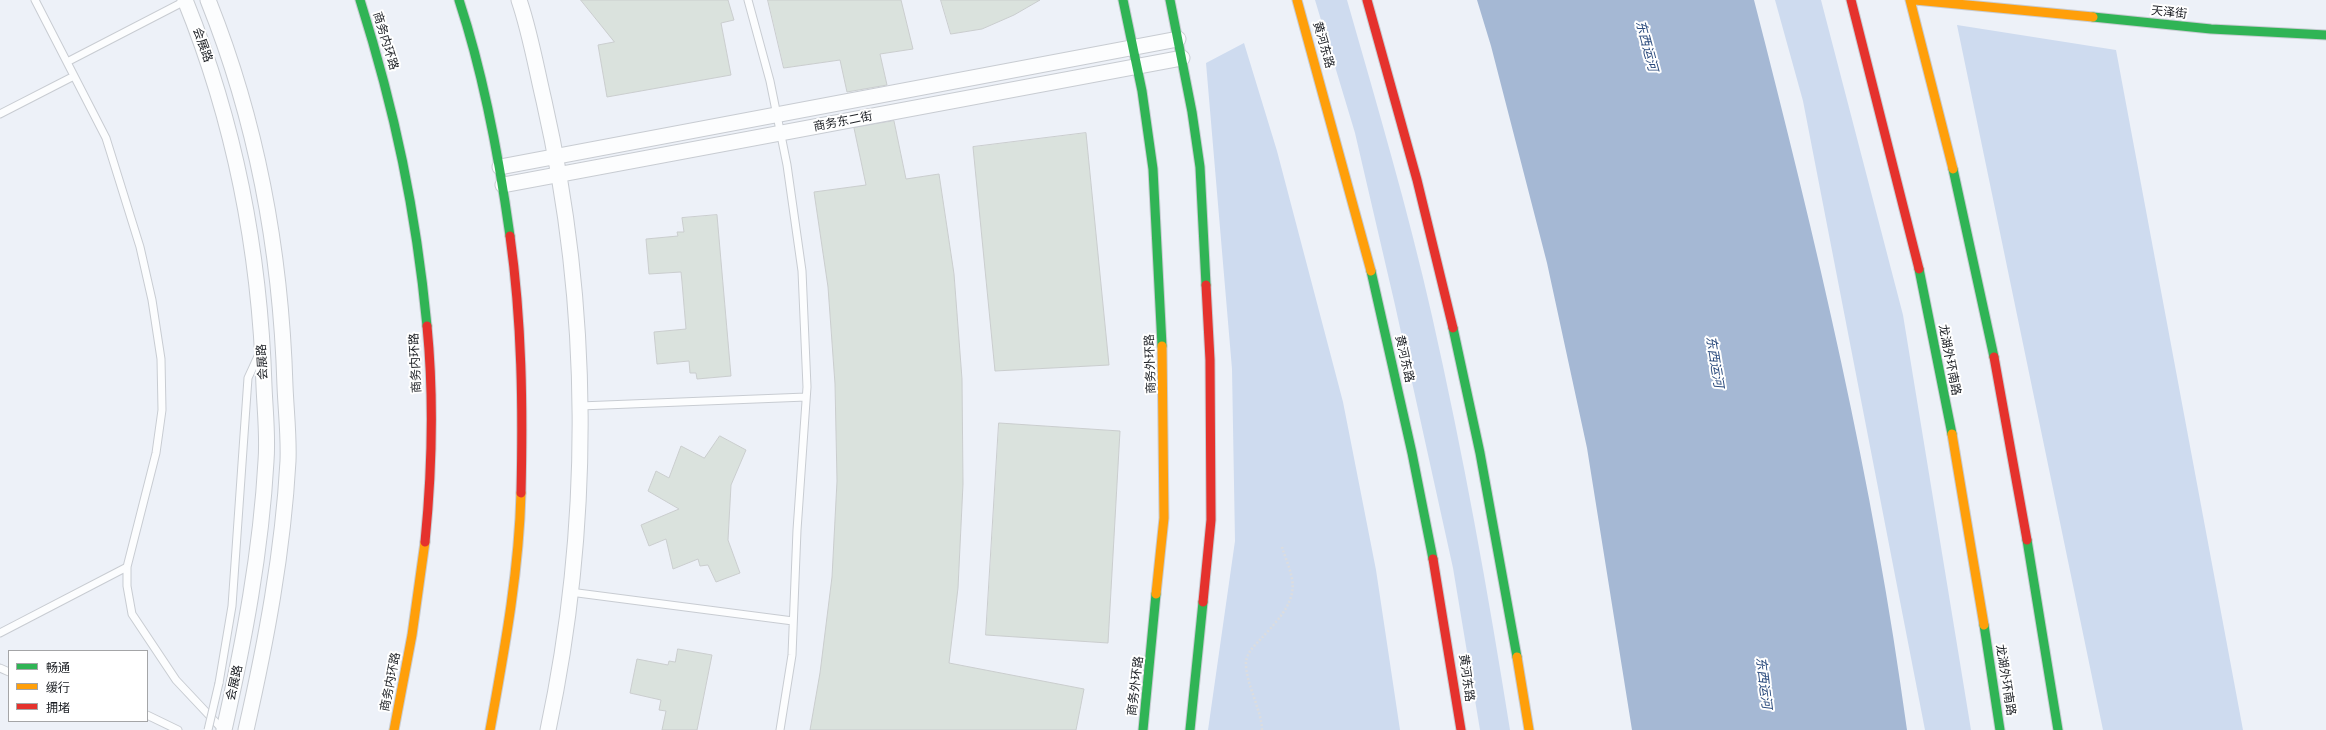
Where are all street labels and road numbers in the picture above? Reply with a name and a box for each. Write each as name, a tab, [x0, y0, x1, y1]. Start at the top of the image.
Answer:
street label: 天泽街	[2150, 4, 2188, 22]
street label: 商务内环路	[369, 10, 401, 72]
street label: 黄河东路	[1309, 20, 1337, 70]
street label: 会展路	[189, 26, 215, 64]
street label: 商务东二街	[812, 109, 874, 135]
street label: 龙湖外环南路	[1935, 323, 1963, 397]
street label: 商务内环路	[407, 333, 425, 393]
street label: 商务外环路	[1143, 334, 1159, 394]
street label: 黄河东路	[1392, 334, 1416, 384]
street label: 会展路	[255, 344, 271, 380]
street label: 龙湖外环南路	[1992, 643, 2018, 717]
street label: 商务内环路	[378, 651, 404, 713]
street label: 黄河东路	[1456, 653, 1476, 703]
street label: 商务外环路	[1125, 655, 1147, 717]
street label: 会展路	[224, 664, 246, 702]

